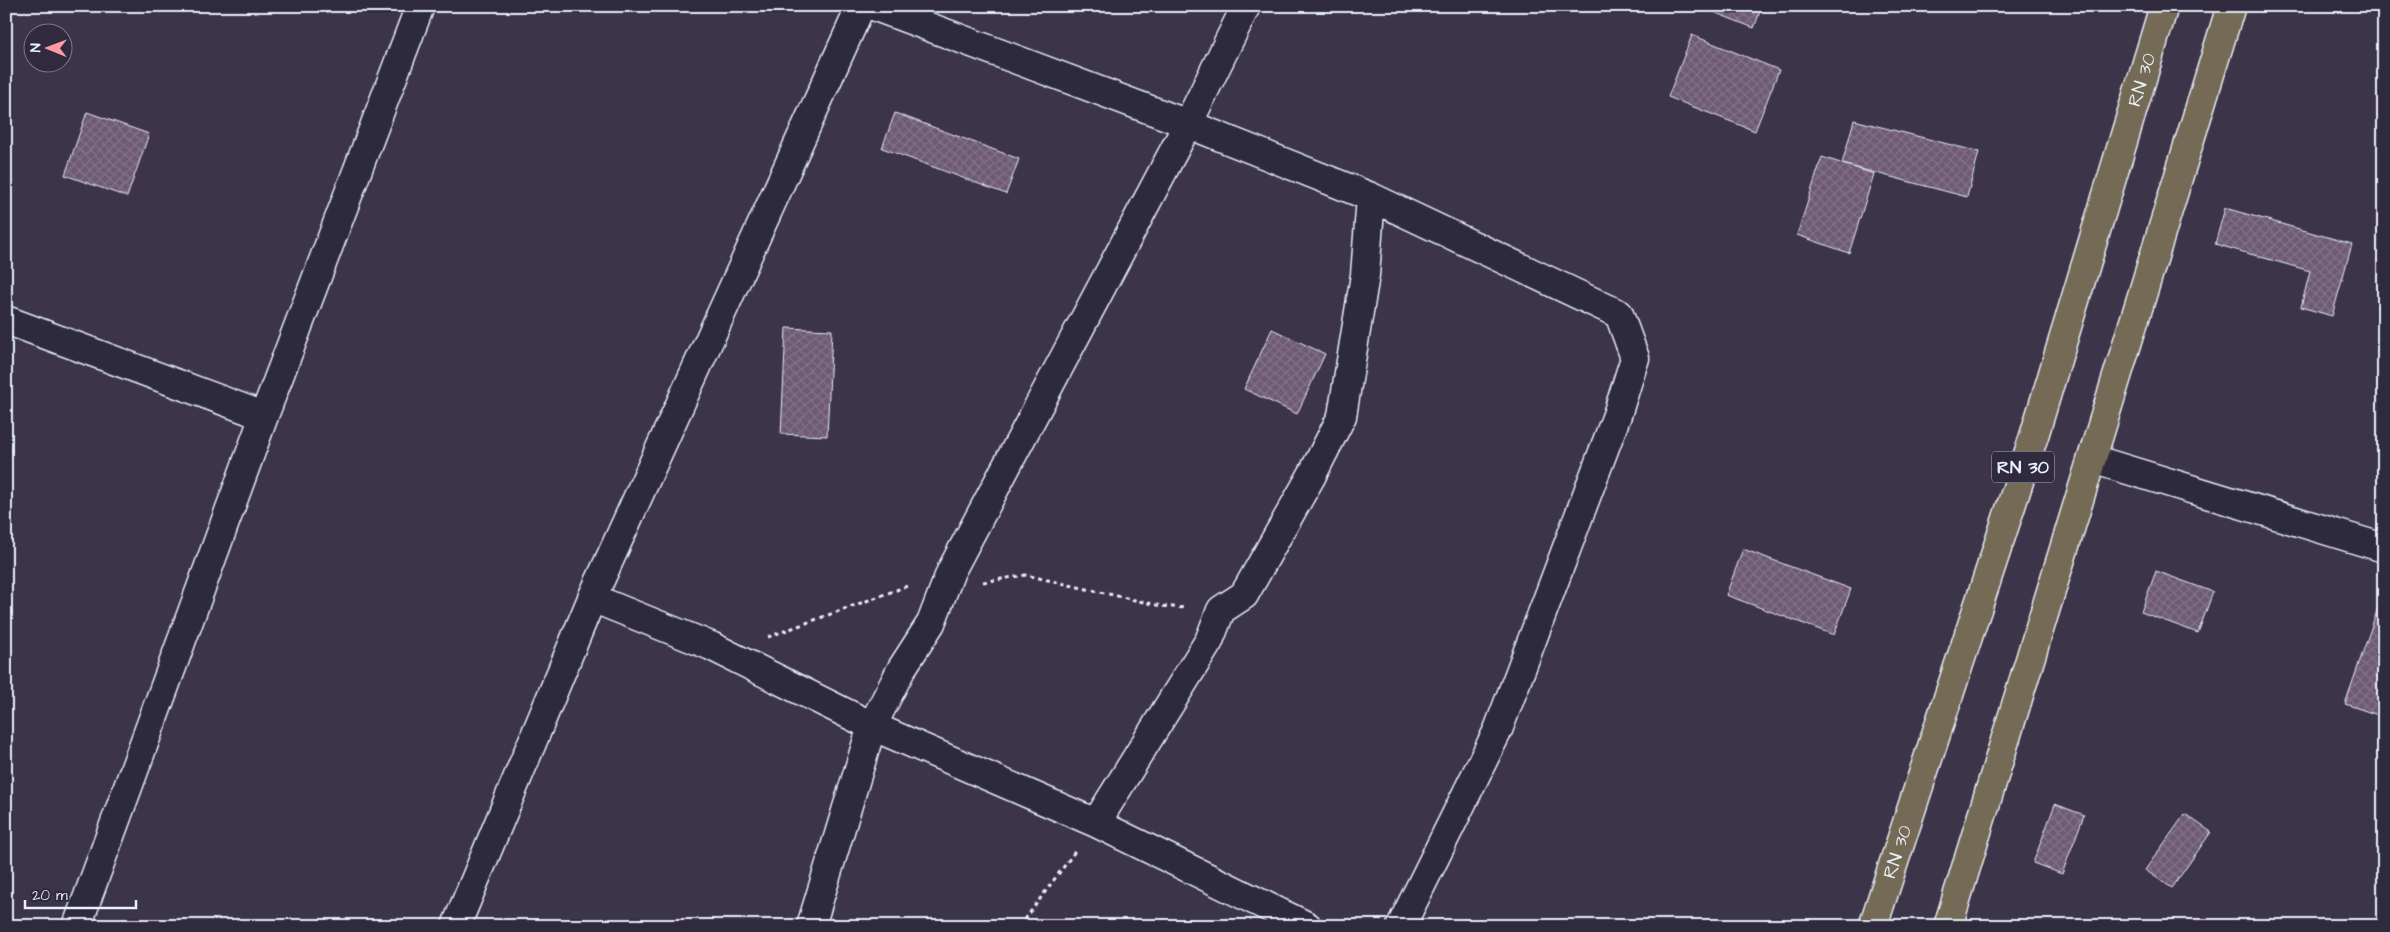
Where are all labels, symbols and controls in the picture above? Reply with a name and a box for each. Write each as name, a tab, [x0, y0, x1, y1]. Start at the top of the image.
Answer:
north arrow	[22, 22, 72, 72]
text: N	[26, 43, 46, 52]
street label: RN 30	[2121, 50, 2163, 110]
road number: RN 30	[1992, 452, 2054, 482]
street label: RN 30	[1876, 822, 1919, 882]
scale bar	[25, 877, 136, 909]
text: 20 m	[32, 885, 68, 906]

